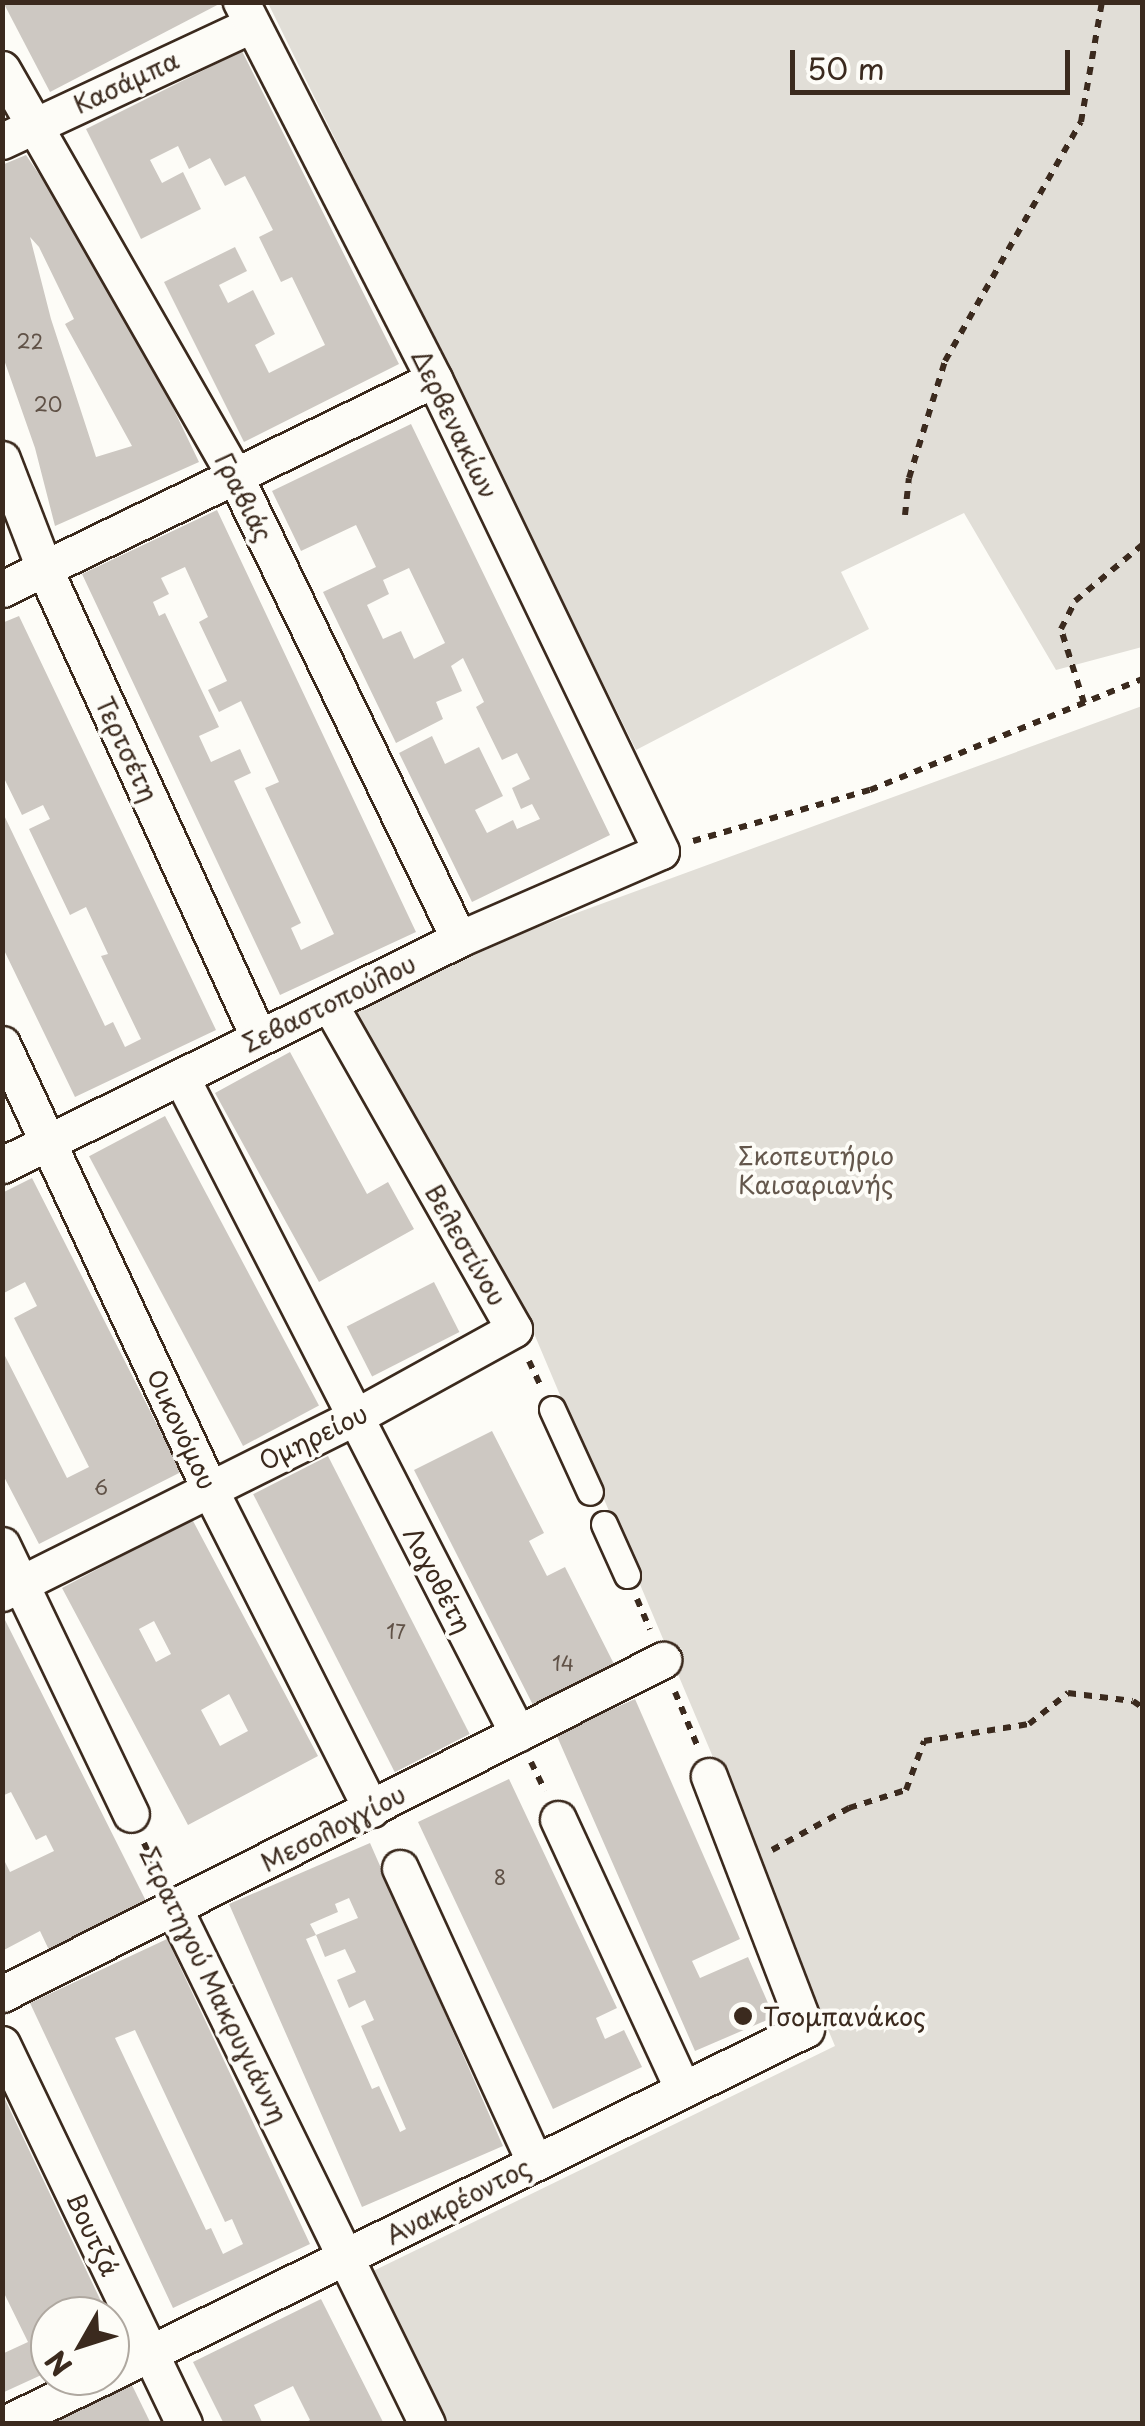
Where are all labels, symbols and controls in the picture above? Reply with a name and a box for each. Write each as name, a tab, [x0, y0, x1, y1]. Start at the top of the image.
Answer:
scale bar	[795, 30, 1075, 92]
street label: Κασάμπα	[69, 45, 183, 119]
text: 50 m	[807, 45, 885, 90]
house number: 22	[17, 329, 43, 353]
street label: Δερβενακίων	[406, 345, 504, 503]
house number: 20	[34, 392, 62, 416]
street label: Γραβιάς	[209, 448, 279, 546]
street label: Τερτσέτη	[90, 692, 164, 806]
street label: Σεβαστοπούλου	[237, 948, 421, 1058]
park label: Σκοπευτήριο Καισαριανής	[738, 1141, 894, 1200]
street label: Βελεστίνου	[419, 1179, 513, 1311]
street label: Οικονόμου	[141, 1364, 223, 1494]
street label: Ομηρείου	[254, 1398, 372, 1476]
house number: 6	[94, 1475, 108, 1499]
street label: Λογοθέτη	[398, 1522, 478, 1638]
house number: 17	[386, 1619, 406, 1643]
house number: 14	[552, 1651, 574, 1675]
street label: Μεσολογγίου	[256, 1779, 410, 1877]
street label: Στρατηγού Μακρυγιάννη	[134, 1842, 294, 2128]
house number: 8	[494, 1865, 506, 1889]
place label: Τσομπανάκος	[763, 2001, 926, 2031]
marker: Τσομπανάκος	[732, 2005, 754, 2027]
street label: Ανακρέοντος	[381, 2152, 535, 2250]
street label: Βουτζά	[61, 2187, 125, 2281]
north arrow	[30, 2296, 130, 2396]
text: N	[34, 2342, 82, 2386]

